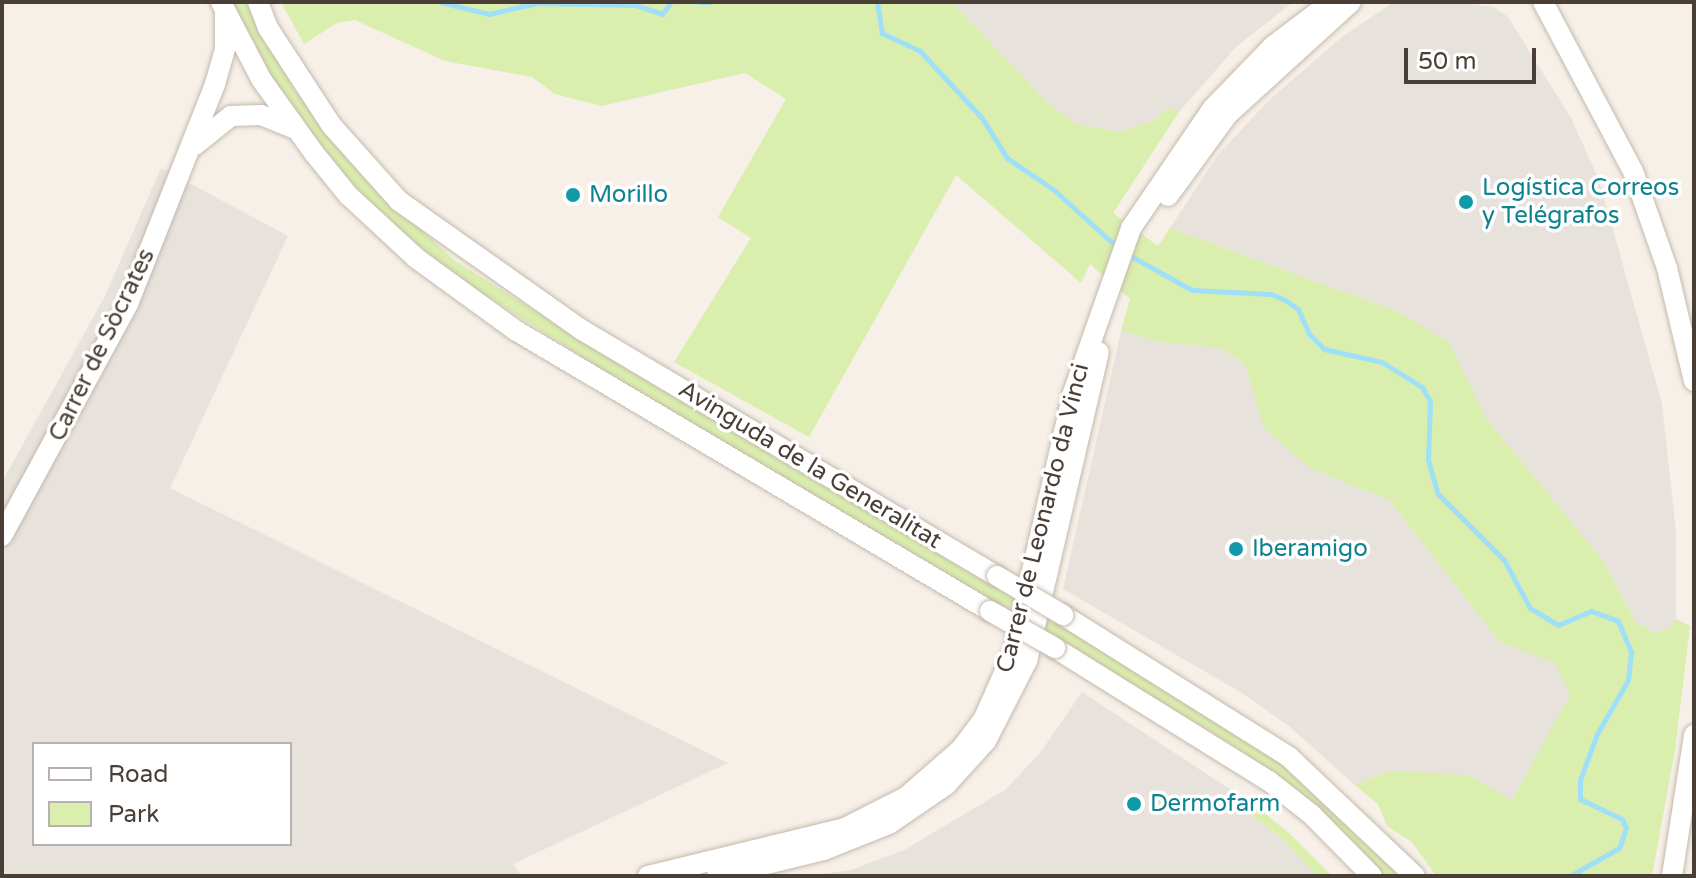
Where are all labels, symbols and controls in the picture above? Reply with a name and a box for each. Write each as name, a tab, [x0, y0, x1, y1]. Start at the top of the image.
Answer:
scale bar	[1408, 32, 1540, 82]
text: 50 m	[1418, 47, 1476, 76]
place label: Logística Correos y Telégrafos	[1482, 174, 1679, 230]
place label: Morillo	[589, 181, 668, 209]
marker: Morillo	[564, 186, 582, 204]
marker: Logística Correos y Telégrafos	[1457, 193, 1475, 211]
street label: Carrer de Sòcrates	[43, 244, 161, 446]
street label: Carrer de Leonardo da Vinci	[991, 360, 1095, 676]
street label: Avinguda de la Generalitat	[673, 375, 947, 555]
place label: Iberamigo	[1252, 535, 1368, 563]
marker: Iberamigo	[1227, 540, 1245, 558]
legend	[32, 742, 292, 846]
text: Road	[108, 760, 168, 789]
place label: Dermofarm	[1150, 790, 1280, 818]
marker: Dermofarm	[1125, 795, 1143, 813]
text: Park	[108, 800, 159, 829]

